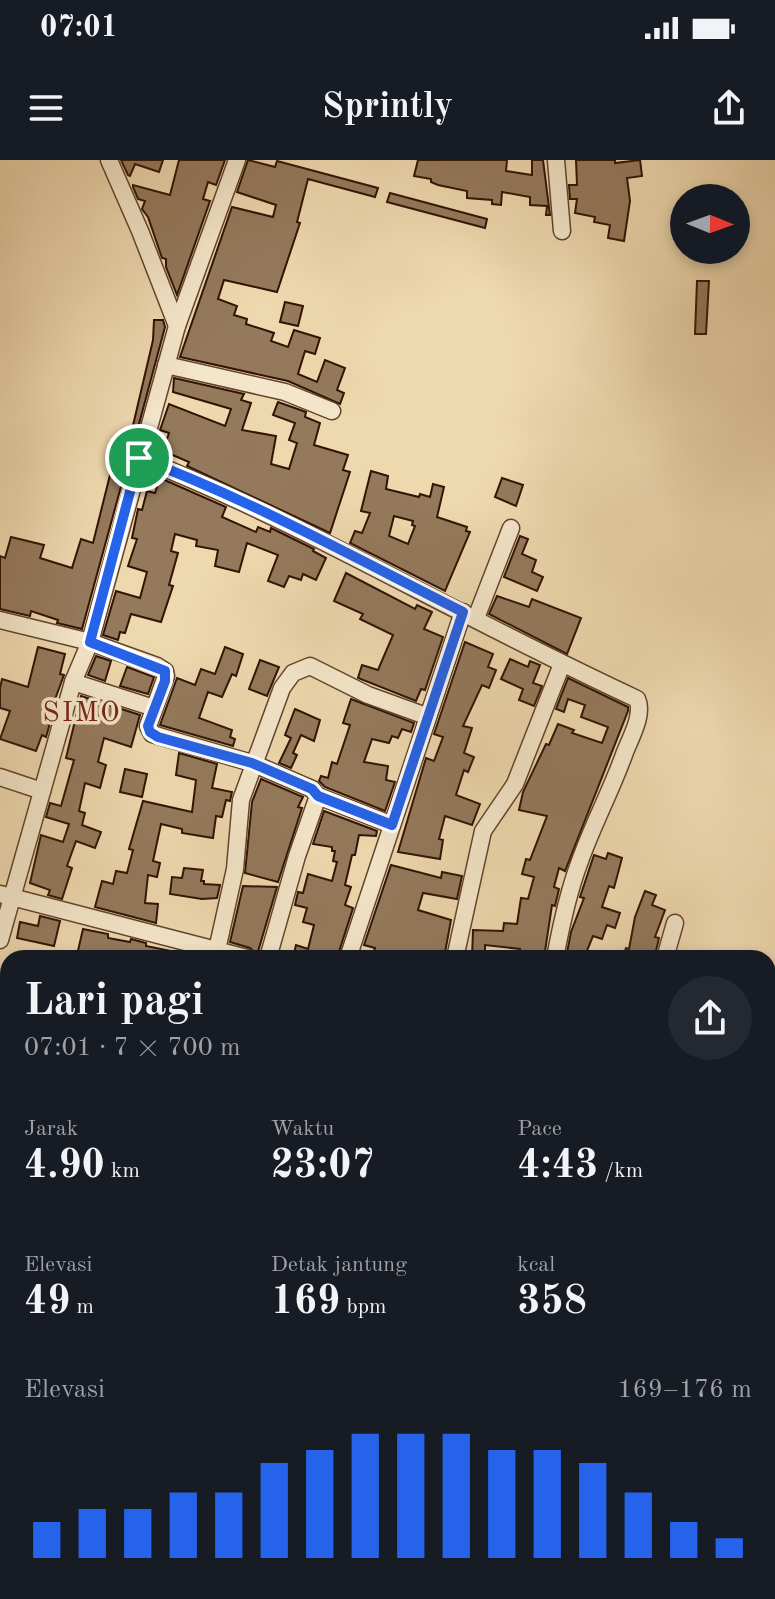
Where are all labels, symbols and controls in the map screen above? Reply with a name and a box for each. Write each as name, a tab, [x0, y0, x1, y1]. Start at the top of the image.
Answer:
text: 07:01	[40, 13, 118, 43]
icon: menu	[24, 86, 68, 130]
icon: share	[707, 86, 751, 130]
text: Sprintly	[322, 90, 453, 126]
north arrow	[670, 184, 750, 264]
map controls	[670, 184, 750, 264]
pin	[105, 424, 173, 492]
icon: arrive	[117, 436, 161, 480]
district label: SIMO	[42, 700, 122, 728]
button: share	[668, 976, 752, 1060]
text: Lari pagi	[24, 980, 204, 1024]
text: 07:01 · 7 × 700 m	[24, 1035, 241, 1061]
text: Jarak	[24, 1118, 78, 1140]
text: Waktu	[271, 1118, 334, 1140]
text: Pace	[517, 1118, 562, 1140]
text: 4.90	[24, 1147, 105, 1187]
text: 23:07	[271, 1147, 375, 1187]
text: 4:43	[517, 1147, 598, 1187]
text: km	[105, 1160, 140, 1182]
text: /km	[598, 1160, 643, 1182]
text: Elevasi	[24, 1254, 93, 1276]
text: Detak jantung	[271, 1254, 407, 1276]
text: kcal	[517, 1254, 555, 1276]
text: 49	[24, 1283, 70, 1323]
text: 169	[271, 1283, 340, 1323]
text: 358	[517, 1283, 587, 1323]
text: m	[70, 1296, 94, 1318]
text: bpm	[340, 1296, 387, 1318]
text: Elevasi	[24, 1377, 105, 1403]
text: 169–176 m	[617, 1377, 752, 1403]

